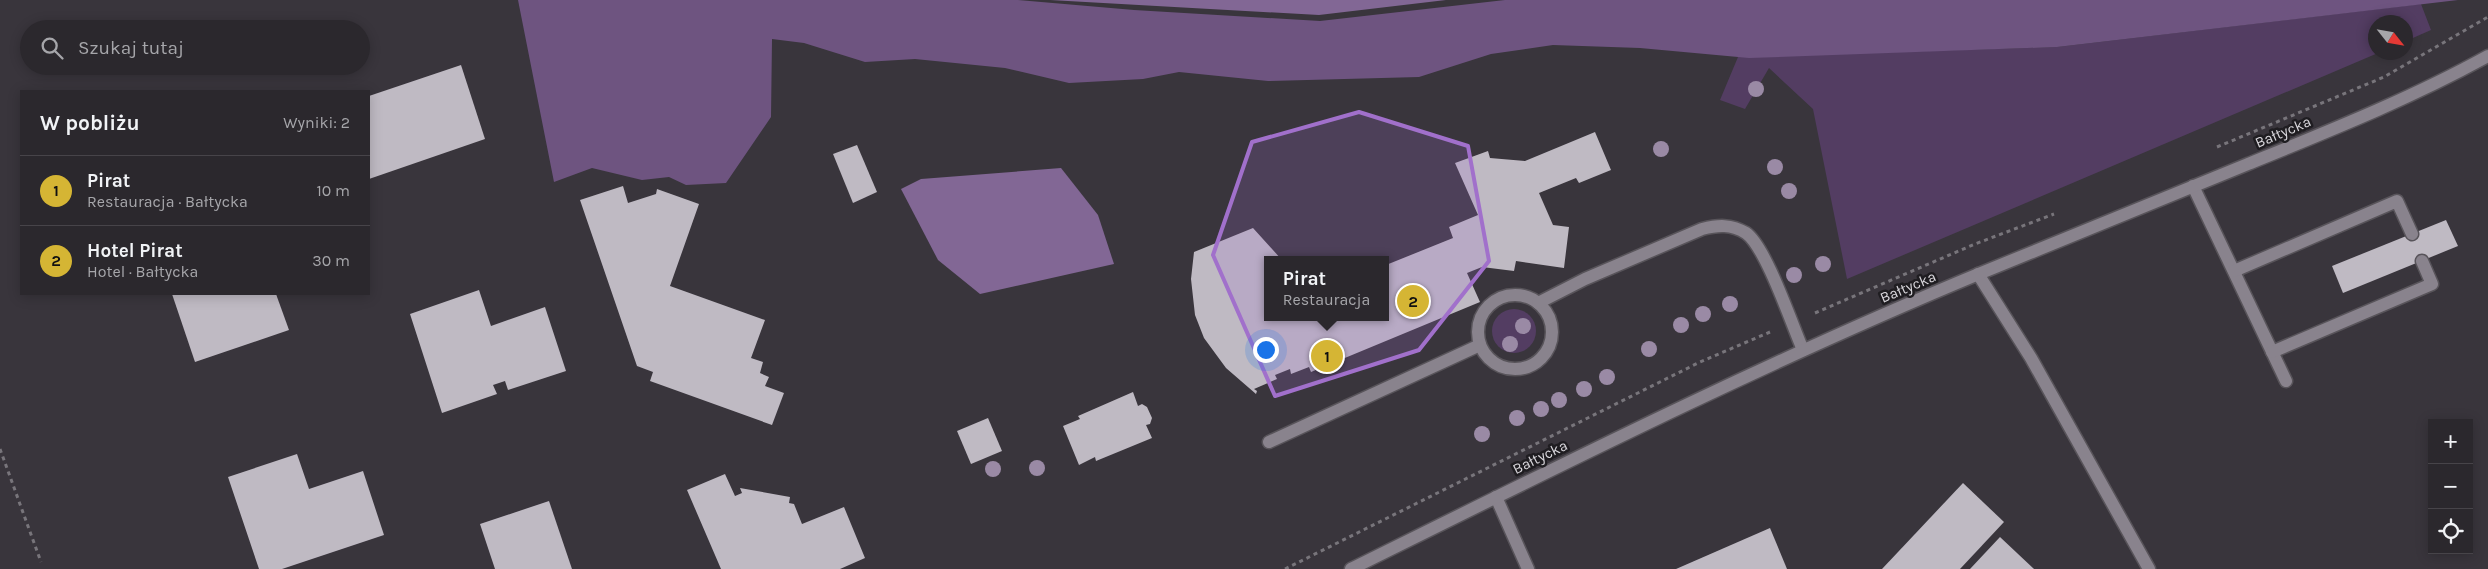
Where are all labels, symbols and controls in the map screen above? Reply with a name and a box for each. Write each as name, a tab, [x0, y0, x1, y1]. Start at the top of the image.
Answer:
north arrow	[2368, 15, 2413, 60]
search box	[20, 20, 370, 75]
icon: search	[38, 34, 66, 62]
text: Szukaj tutaj	[78, 37, 184, 59]
text: W pobliżu	[40, 111, 140, 135]
street label: Bałtycka	[2252, 112, 2314, 152]
text: Wyniki: 2	[283, 113, 350, 132]
text: Pirat	[87, 170, 130, 192]
text: 1	[53, 181, 59, 200]
text: 10 m	[316, 181, 350, 200]
text: Restauracja · Bałtycka	[87, 192, 248, 211]
text: Hotel Pirat	[87, 240, 183, 262]
text: 2	[51, 251, 61, 270]
text: 30 m	[312, 251, 350, 270]
popup	[1264, 256, 1389, 321]
text: Hotel · Bałtycka	[87, 262, 198, 281]
street label: Bałtycka	[1877, 267, 1939, 307]
text: Pirat	[1283, 268, 1326, 290]
pin: 2	[1397, 282, 1429, 320]
text: Restauracja	[1283, 290, 1370, 309]
your location	[1253, 337, 1279, 363]
pin: 1	[1311, 337, 1343, 375]
map controls	[2428, 419, 2473, 554]
button: +	[2428, 419, 2473, 464]
street label: Bałtycka	[1510, 436, 1570, 478]
button: −	[2428, 464, 2473, 509]
button: locate	[2428, 509, 2473, 554]

